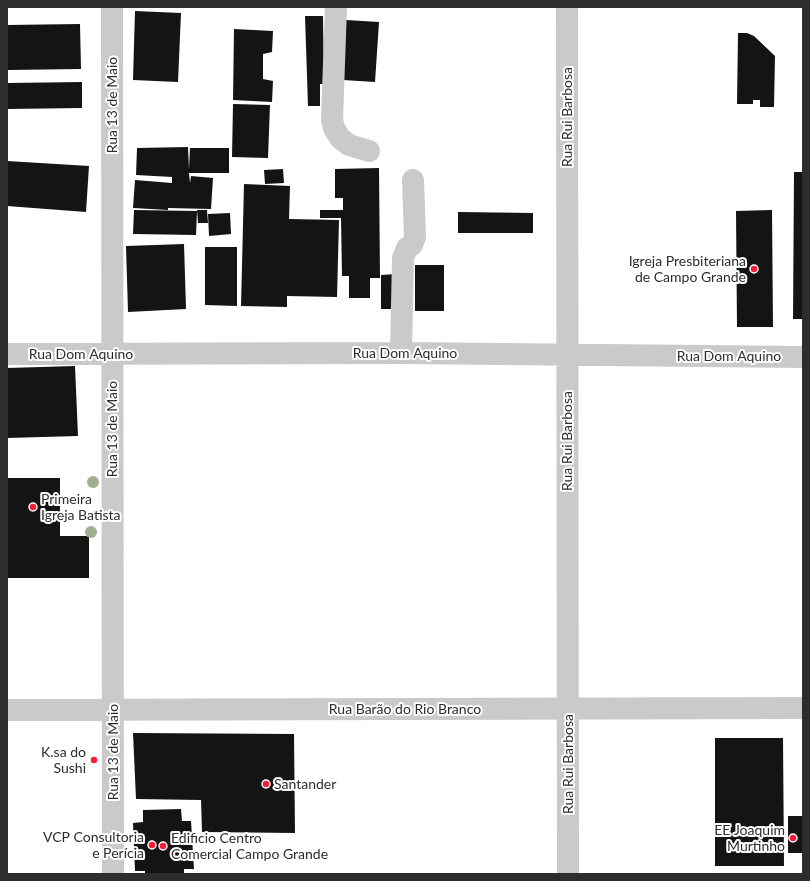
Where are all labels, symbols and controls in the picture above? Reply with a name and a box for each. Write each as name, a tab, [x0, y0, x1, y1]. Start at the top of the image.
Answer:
street label: Rua 13 de Maio	[104, 57, 120, 153]
street label: Rua Rui Barbosa	[559, 67, 575, 167]
place label: Igreja Presbiteriana de Campo Grande	[629, 253, 746, 286]
marker: Igreja Presbiteriana de Campo Grande	[749, 264, 759, 274]
street label: Rua Dom Aquino	[353, 345, 457, 361]
street label: Rua Dom Aquino	[29, 346, 133, 362]
street label: Rua Dom Aquino	[677, 348, 781, 364]
street label: Rua 13 de Maio	[104, 381, 120, 477]
street label: Rua Rui Barbosa	[559, 391, 575, 491]
place label: Primeira Igreja Batista	[41, 491, 121, 524]
marker: Primeira Igreja Batista	[28, 502, 38, 512]
street label: Rua Barão do Rio Branco	[329, 701, 481, 717]
street label: Rua 13 de Maio	[105, 704, 121, 800]
street label: Rua Rui Barbosa	[560, 714, 576, 814]
place label: K.sa do Sushi	[41, 744, 86, 776]
marker: K.sa do Sushi	[89, 755, 99, 765]
place label: Santander	[274, 776, 336, 792]
marker: Santander	[261, 779, 271, 789]
place label: EE Joaquim Murtinho	[714, 822, 785, 854]
place label: VCP Consultoria e Perícia	[43, 829, 144, 862]
place label: Edificio Centro Comercial Campo Grande	[171, 830, 328, 862]
marker: EE Joaquim Murtinho	[788, 833, 798, 843]
marker: VCP Consultoria e Perícia	[147, 840, 157, 850]
marker: Edificio Centro Comercial Campo Grande	[158, 841, 168, 851]

